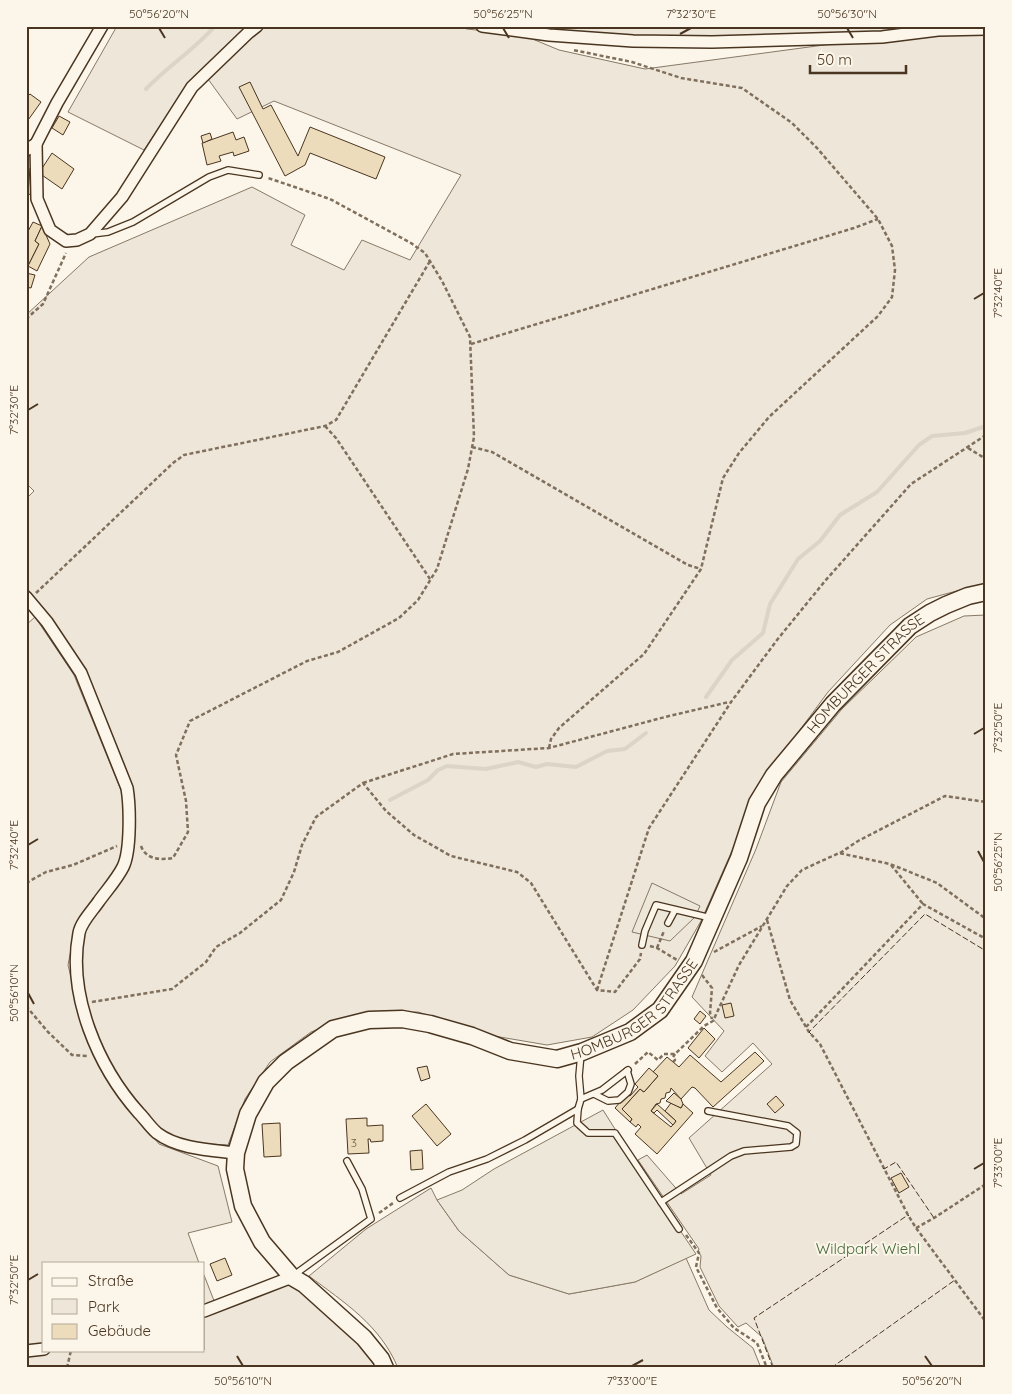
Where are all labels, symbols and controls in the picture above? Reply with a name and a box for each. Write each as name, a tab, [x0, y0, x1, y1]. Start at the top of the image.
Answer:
text: 50°56'20"N	[129, 6, 189, 21]
text: 50°56'25"N	[473, 6, 533, 21]
text: 7°32'30"E	[666, 6, 716, 21]
text: 50°56'30"N	[817, 6, 877, 21]
scale bar	[810, 42, 906, 74]
text: 50 m	[817, 50, 852, 69]
text: 7°32'40"E	[990, 268, 1005, 318]
text: 7°32'30"E	[6, 385, 21, 435]
street label: HOMBURGER STRASSE	[802, 609, 928, 737]
text: 7°32'50"E	[990, 703, 1005, 753]
text: 7°32'40"E	[6, 820, 21, 870]
text: 50°56'25"N	[990, 832, 1005, 892]
street label: HOMBURGER STRASSE	[568, 955, 702, 1064]
text: 50°56'10"N	[6, 964, 21, 1022]
house number: 3	[351, 1135, 357, 1150]
text: 7°33'00"E	[990, 1137, 1005, 1188]
park label: Wildpark Wiehl	[816, 1239, 920, 1258]
text: 7°32'50"E	[6, 1255, 21, 1305]
legend	[42, 1262, 205, 1352]
text: Straße	[88, 1271, 134, 1290]
text: Park	[88, 1297, 120, 1316]
text: Gebäude	[88, 1321, 151, 1340]
text: 50°56'10"N	[214, 1373, 272, 1388]
text: 7°33'00"E	[607, 1373, 658, 1388]
text: 50°56'20"N	[902, 1373, 962, 1388]

